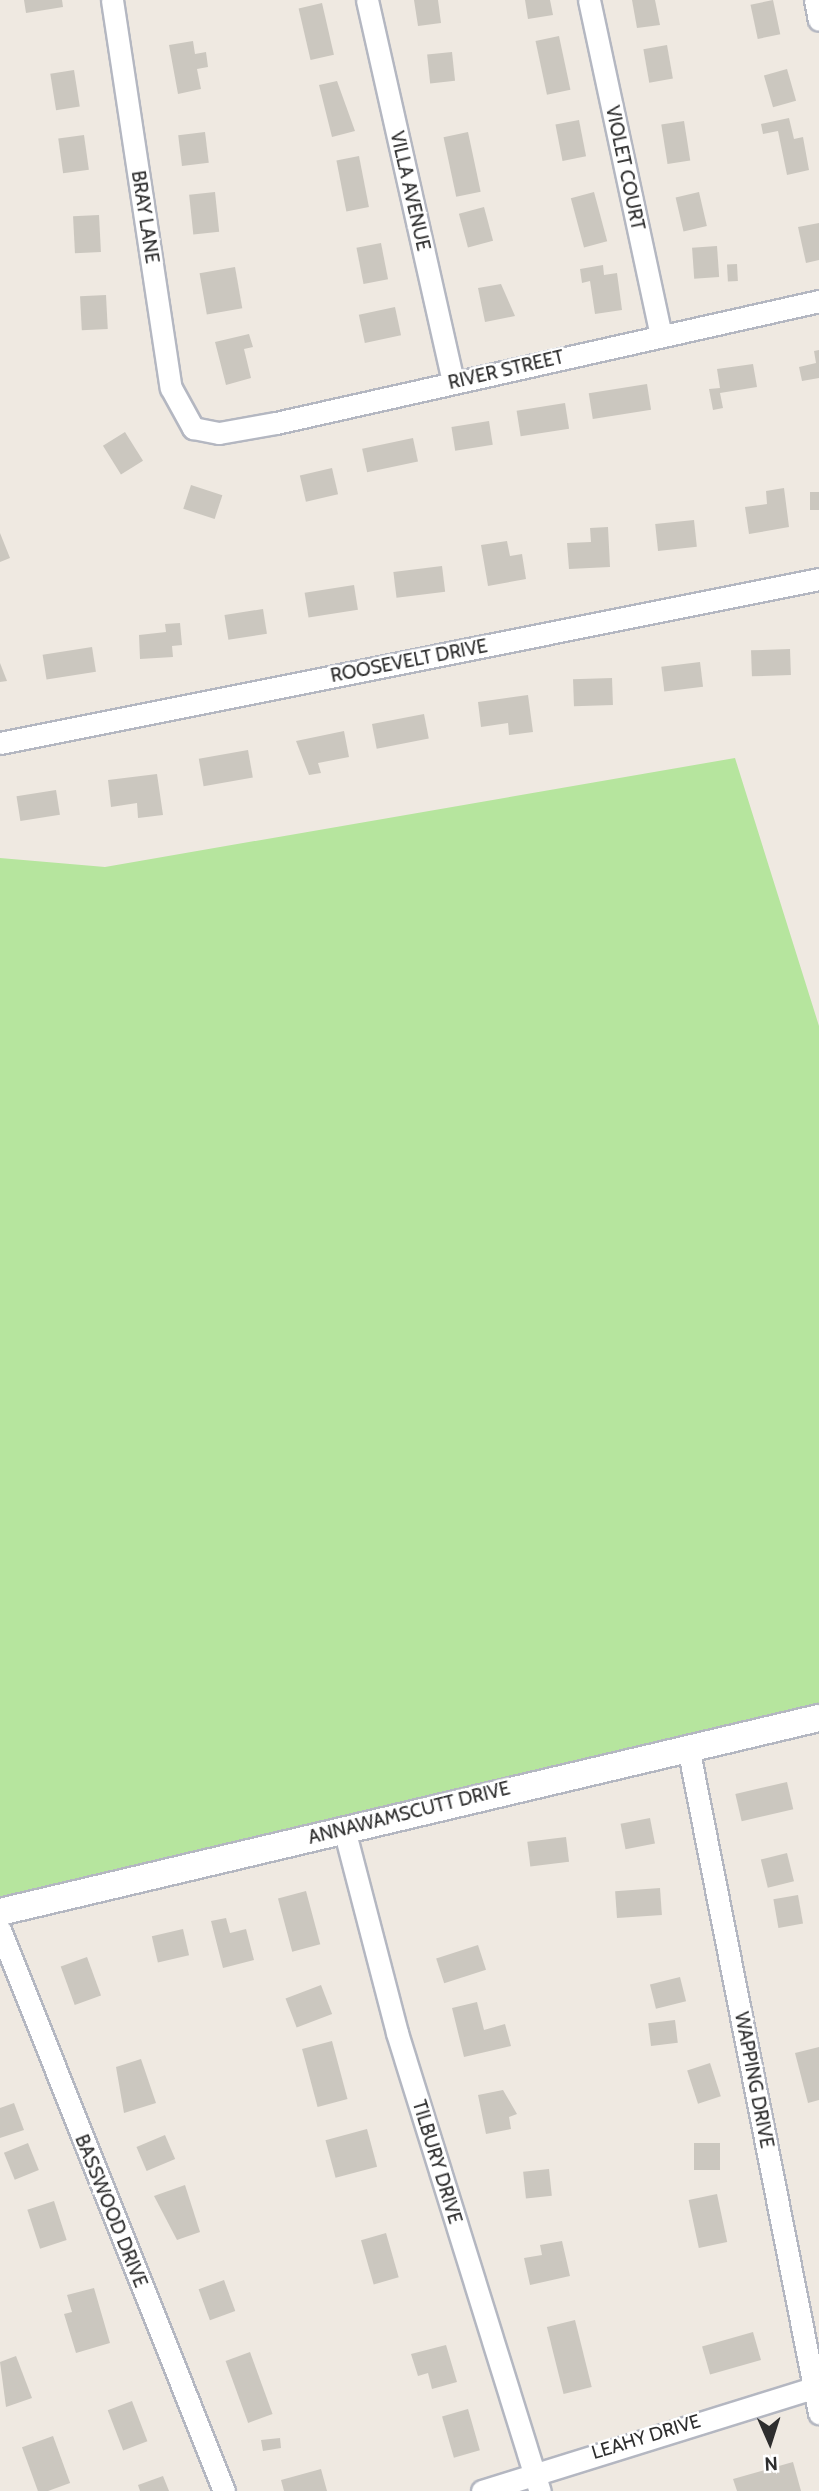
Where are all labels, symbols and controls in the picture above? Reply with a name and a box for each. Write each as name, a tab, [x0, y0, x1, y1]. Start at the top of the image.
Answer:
street label: VIOLET COURT	[601, 104, 649, 232]
street label: VILLA AVENUE	[385, 129, 435, 253]
street label: BRAY LANE	[126, 169, 164, 265]
street label: RIVER STREET	[446, 346, 566, 394]
street label: ROOSEVELT DRIVE	[329, 635, 489, 687]
street label: ANNAWAMSCUTT DRIVE	[306, 1777, 512, 1849]
street label: WAPPING DRIVE	[730, 2010, 778, 2150]
street label: TILBURY DRIVE	[407, 2097, 467, 2227]
street label: BASSWOOD DRIVE	[70, 2131, 152, 2291]
north arrow	[735, 2407, 805, 2477]
street label: LEAHY DRIVE	[589, 2410, 703, 2464]
text: N	[764, 2452, 778, 2475]

